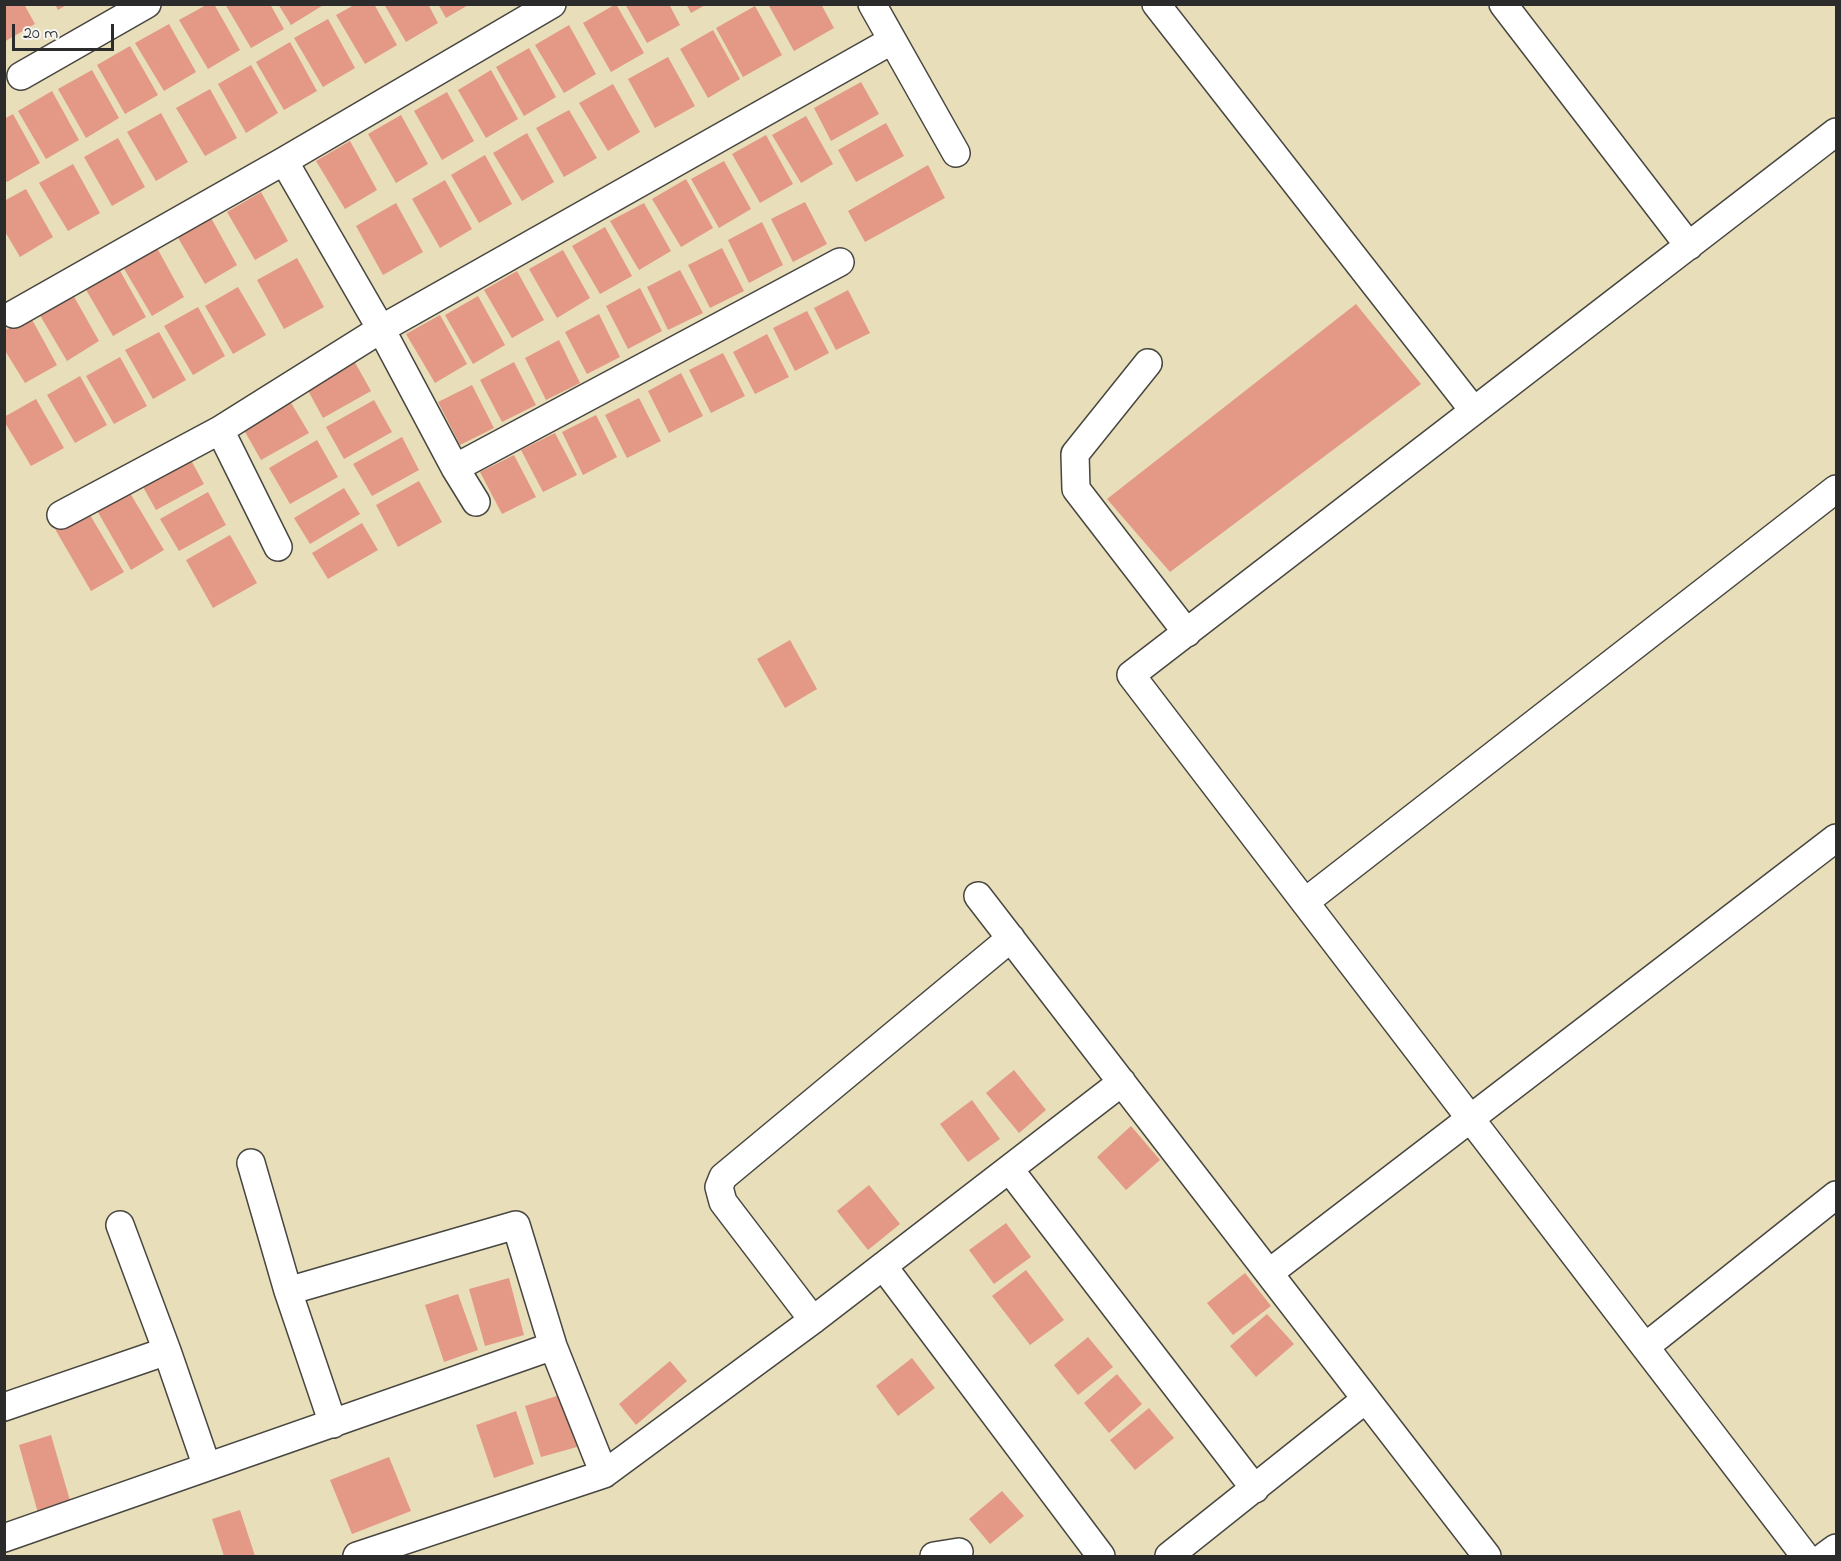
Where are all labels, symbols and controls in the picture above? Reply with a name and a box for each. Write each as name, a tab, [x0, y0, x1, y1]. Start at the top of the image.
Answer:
scale bar	[15, 12, 117, 50]
text: 20 m	[23, 21, 58, 47]

